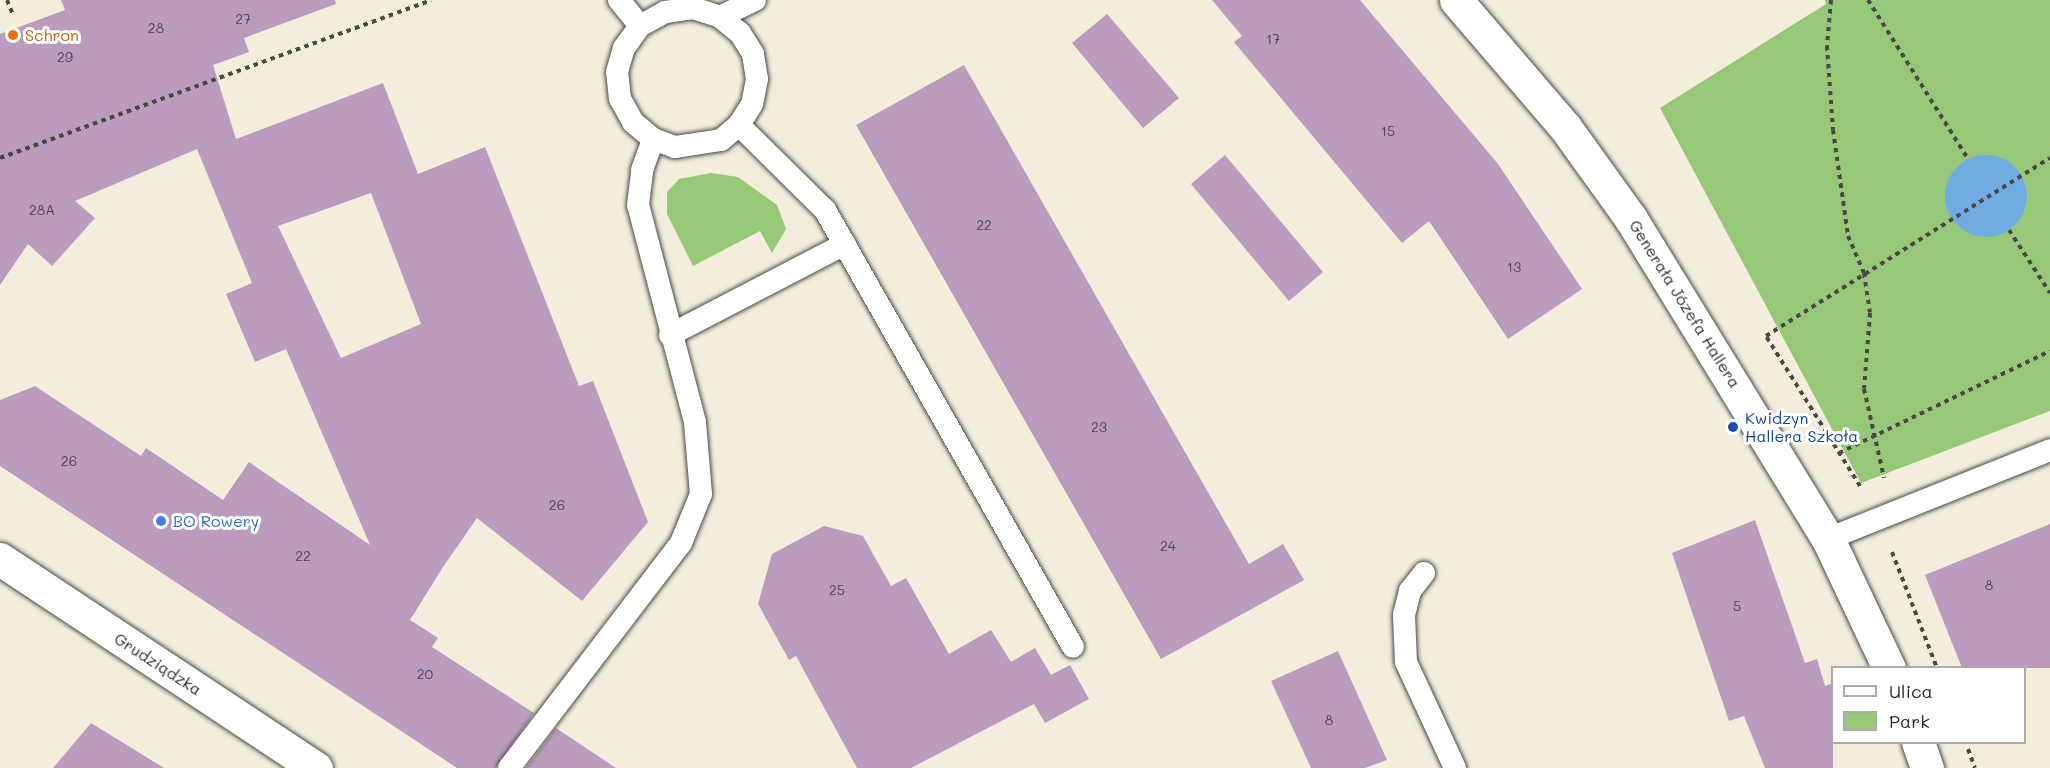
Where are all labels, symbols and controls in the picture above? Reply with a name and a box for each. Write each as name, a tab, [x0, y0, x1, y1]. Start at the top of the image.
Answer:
house number: 27	[235, 11, 251, 27]
house number: 28	[148, 20, 164, 36]
place label: Schron	[25, 25, 79, 45]
marker: Schron	[6, 28, 20, 42]
house number: 17	[1266, 31, 1280, 47]
house number: 29	[57, 49, 73, 65]
house number: 15	[1381, 123, 1395, 139]
house number: 28A	[29, 202, 55, 218]
house number: 22	[976, 217, 992, 233]
street label: Generała Józefa Hallera	[1625, 217, 1745, 391]
house number: 13	[1507, 259, 1521, 275]
place label: Kwidzyn Hallera Szkoła	[1745, 408, 1858, 446]
house number: 23	[1091, 419, 1107, 435]
marker: Kwidzyn Hallera Szkoła	[1726, 420, 1740, 434]
house number: 26	[61, 453, 77, 469]
house number: 26	[549, 497, 565, 513]
place label: BO Rowery	[173, 511, 259, 531]
marker: BO Rowery	[154, 514, 168, 528]
house number: 24	[1160, 538, 1176, 554]
house number: 22	[295, 548, 311, 564]
house number: 8	[1985, 577, 1993, 593]
house number: 25	[829, 582, 845, 598]
house number: 5	[1733, 598, 1741, 614]
street label: Grudziądzka	[111, 629, 205, 699]
house number: 20	[417, 666, 433, 682]
legend	[1831, 666, 2026, 744]
text: Ulica	[1889, 679, 1933, 703]
text: Park	[1889, 709, 1930, 733]
house number: 8	[1325, 712, 1333, 728]

